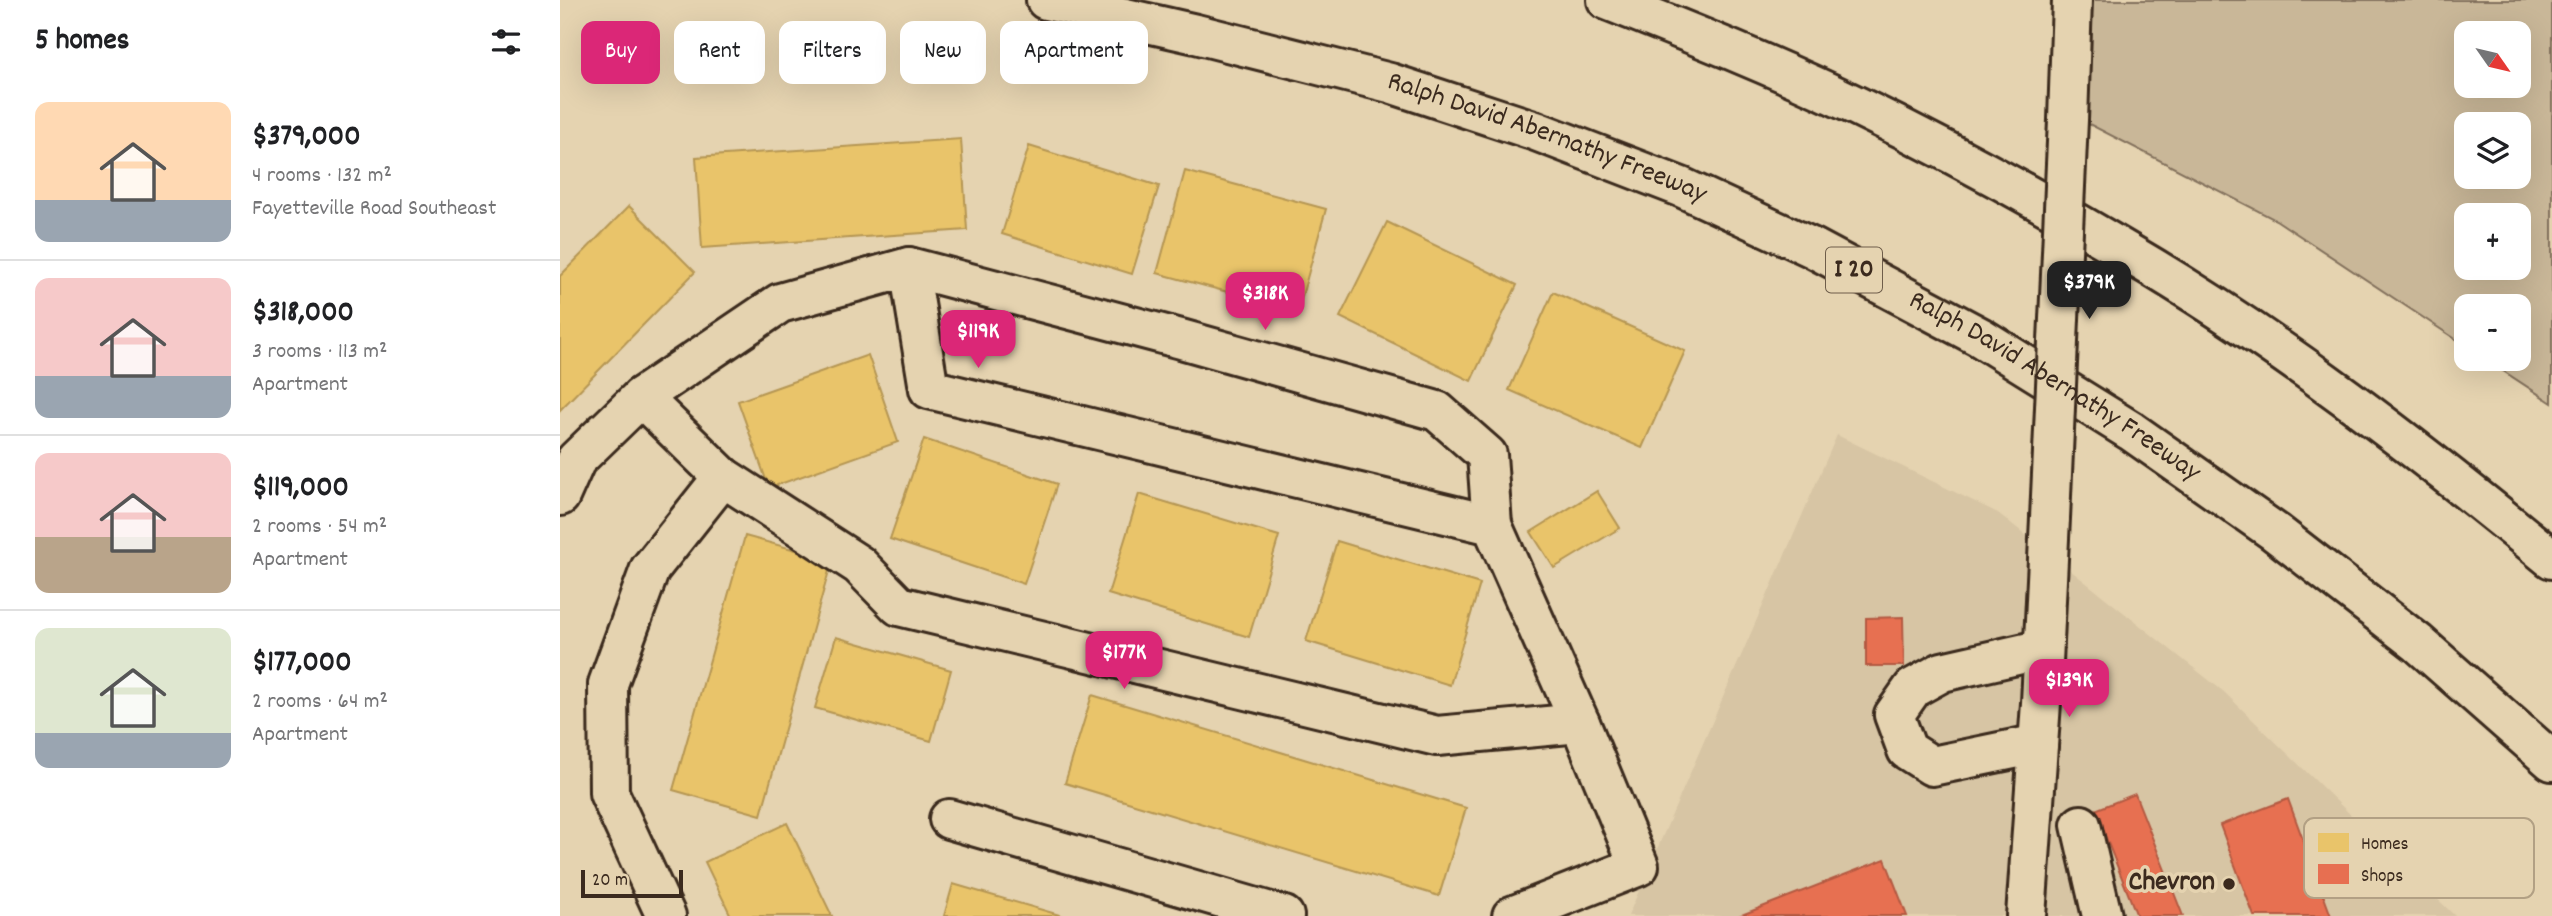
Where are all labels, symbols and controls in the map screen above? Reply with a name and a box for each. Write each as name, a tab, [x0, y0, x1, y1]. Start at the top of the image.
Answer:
text: 5 homes	[35, 21, 129, 64]
chip: Buy	[581, 21, 660, 84]
chip: Rent	[674, 21, 765, 84]
chip: Filters	[779, 21, 886, 84]
chip: New	[900, 21, 986, 84]
chip: Apartment	[1000, 21, 1148, 84]
north arrow	[2454, 21, 2530, 98]
map controls	[2454, 21, 2531, 371]
icon: filters	[487, 23, 525, 61]
street label: Ralph David Abernathy Freeway	[1382, 63, 1713, 216]
button: layers	[2454, 112, 2531, 189]
text: $379,000	[252, 117, 361, 160]
icon: home	[91, 130, 175, 214]
text: 4 rooms · 132 m²	[252, 160, 392, 193]
text: Fayetteville Road Southeast	[252, 193, 496, 226]
button: +	[2454, 203, 2531, 280]
road number: I 20	[1826, 247, 1882, 292]
pin: $379K	[2040, 262, 2138, 321]
text: $379K	[2063, 267, 2115, 300]
pin: $318K	[1216, 272, 1314, 332]
text: $318K	[1242, 278, 1288, 311]
street label: Ralph David Abernathy Freeway	[1901, 282, 2208, 494]
text: $318,000	[252, 293, 354, 336]
button: −	[2454, 294, 2531, 371]
icon: home	[91, 306, 175, 390]
pin: $119K	[929, 310, 1027, 370]
text: $119K	[957, 316, 999, 349]
text: 3 rooms · 113 m²	[252, 336, 388, 369]
text: Apartment	[252, 369, 348, 402]
text: $119,000	[252, 468, 349, 511]
icon: home	[91, 481, 175, 565]
text: 2 rooms · 54 m²	[252, 511, 387, 544]
text: Apartment	[252, 544, 348, 577]
pin: $177K	[1075, 632, 1173, 691]
text: $177K	[1102, 637, 1146, 670]
text: $177,000	[252, 643, 352, 686]
icon: home	[91, 656, 175, 740]
pin: $139K	[2020, 660, 2118, 719]
text: $139K	[2045, 665, 2093, 698]
text: 2 rooms · 64 m²	[252, 686, 388, 719]
text: Apartment	[252, 719, 348, 752]
legend	[2304, 818, 2534, 898]
text: Homes	[2361, 832, 2409, 859]
place label: Chevron	[2129, 864, 2215, 904]
text: Shops	[2361, 864, 2403, 891]
scale bar	[581, 867, 682, 899]
text: 20 m	[592, 868, 628, 895]
marker: Chevron	[2221, 876, 2237, 892]

